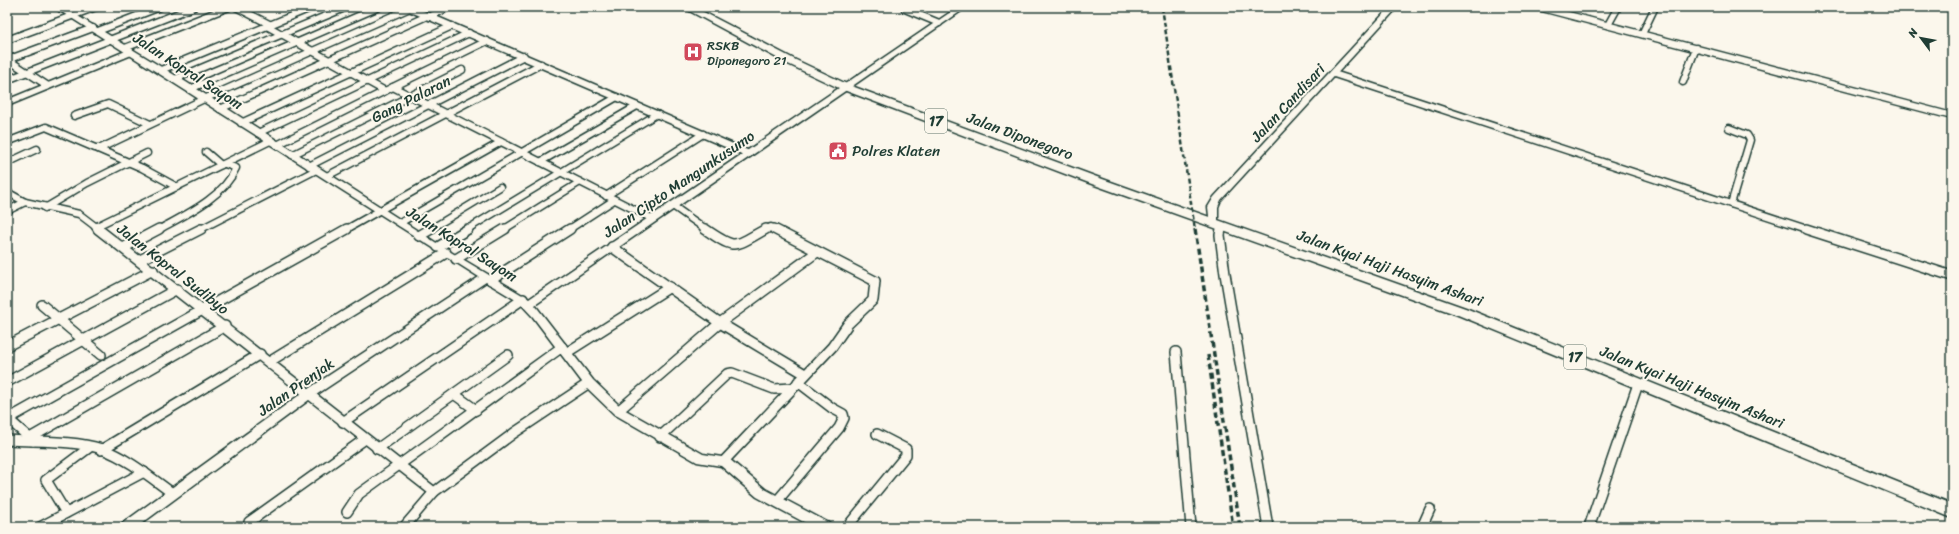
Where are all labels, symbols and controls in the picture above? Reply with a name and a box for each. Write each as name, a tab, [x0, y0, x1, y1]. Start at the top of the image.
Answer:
north arrow	[1901, 18, 1941, 58]
text: N	[1902, 24, 1923, 42]
street label: Jalan Kopral Sayom	[127, 25, 249, 117]
place label: RSKB Diponegoro 21	[707, 34, 787, 72]
hospital icon: RSKB Diponegoro 21	[682, 41, 704, 63]
street label: Jalan Candisari	[1244, 57, 1332, 149]
street label: Gang Palaran	[367, 68, 455, 130]
street label: Jalan Diponegoro	[962, 104, 1077, 167]
road number: 17	[925, 109, 947, 133]
street label: Jalan Cipto Mangunkusumo	[597, 123, 761, 245]
place label: Polres Klaten	[852, 138, 940, 164]
public building icon: Polres Klaten	[827, 140, 849, 162]
street label: Jalan Kopral Sayom	[400, 199, 523, 289]
street label: Jalan Kopral Sudibyo	[110, 216, 235, 322]
street label: Jalan Kyai Haji Hasyim Ashari	[1292, 222, 1488, 314]
street label: Jalan Kyai Haji Hasyim Ashari	[1595, 338, 1789, 436]
road number: 17	[1564, 345, 1586, 369]
street label: Jalan Prenjak	[251, 351, 340, 424]

